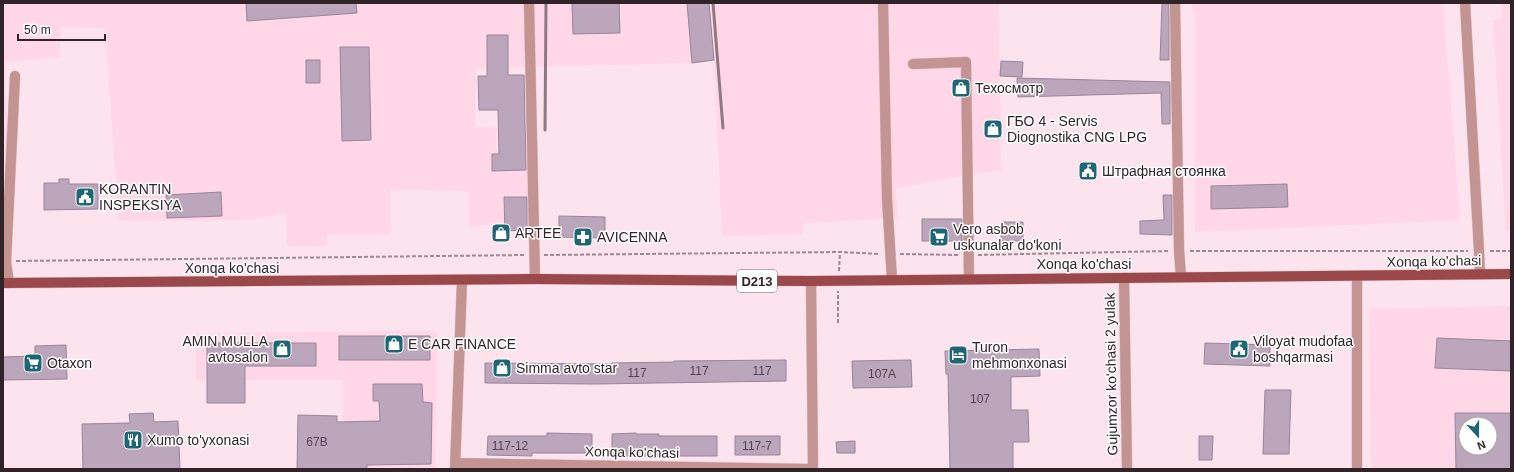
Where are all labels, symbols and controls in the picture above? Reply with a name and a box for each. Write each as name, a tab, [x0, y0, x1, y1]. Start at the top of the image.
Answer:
scale bar	[18, 16, 105, 42]
text: 50 m	[24, 23, 51, 37]
shop icon: Техосмотр	[950, 77, 972, 99]
place label: Техосмотр	[975, 80, 1043, 96]
place label: ГБО 4 - Servis Diognostika CNG LPG	[1007, 113, 1147, 145]
shop icon: ГБО 4 - Servis Diognostika CNG LPG	[982, 118, 1004, 140]
public building icon: Штрафная стоянка	[1077, 160, 1099, 182]
place label: Штрафная стоянка	[1102, 163, 1226, 179]
place label: KORANTIN INSPEKSIYA	[99, 181, 182, 213]
public building icon: KORANTIN INSPEKSIYA	[74, 186, 96, 208]
place label: Vero asbob uskunalar do'koni	[953, 221, 1062, 253]
shop icon: ARTEE	[490, 222, 512, 244]
place label: ARTEE	[515, 225, 561, 241]
pharmacy icon: AVICENNA	[572, 226, 594, 248]
supermarket icon: Vero asbob uskunalar do'koni	[928, 226, 950, 248]
place label: AVICENNA	[597, 229, 668, 245]
street label: Xonqa ko'chasi	[1387, 252, 1481, 270]
street label: Xonqa ko'chasi	[1037, 256, 1131, 272]
street label: Xonqa ko'chasi	[185, 260, 279, 276]
road number: D213	[737, 270, 777, 292]
street label: Gujumzor ko'chasi 2 yulak	[1102, 291, 1120, 456]
place label: AMIN MULLA avtosalon	[182, 333, 269, 365]
shop icon: E CAR FINANCE	[383, 333, 405, 355]
place label: Viloyat mudofaa boshqarmasi	[1253, 333, 1353, 365]
place label: E CAR FINANCE	[408, 336, 516, 352]
shop icon: AMIN MULLA avtosalon	[271, 338, 293, 360]
public building icon: Viloyat mudofaa boshqarmasi	[1228, 338, 1250, 360]
place label: Turon mehmonxonasi	[972, 339, 1067, 371]
hotel icon: Turon mehmonxonasi	[947, 344, 969, 366]
supermarket icon: Otaxon	[22, 352, 44, 374]
place label: Otaxon	[47, 355, 92, 371]
shop icon: Simma avto star	[491, 357, 513, 379]
place label: Simma avto star	[516, 360, 617, 376]
house number: 117	[689, 364, 709, 378]
house number: 117	[752, 364, 772, 378]
house number: 117	[627, 366, 647, 380]
house number: 107A	[868, 367, 896, 381]
house number: 107	[970, 392, 990, 406]
north arrow	[1458, 416, 1498, 456]
restaurant icon: Xumo to'yxonasi	[122, 429, 144, 451]
place label: Xumo to'yxonasi	[147, 432, 249, 448]
house number: 67B	[306, 435, 328, 449]
text: N	[1476, 438, 1487, 452]
house number: 117-12	[492, 439, 529, 453]
house number: 117-7	[742, 439, 772, 453]
street label: Xonqa ko'chasi	[585, 443, 679, 461]

